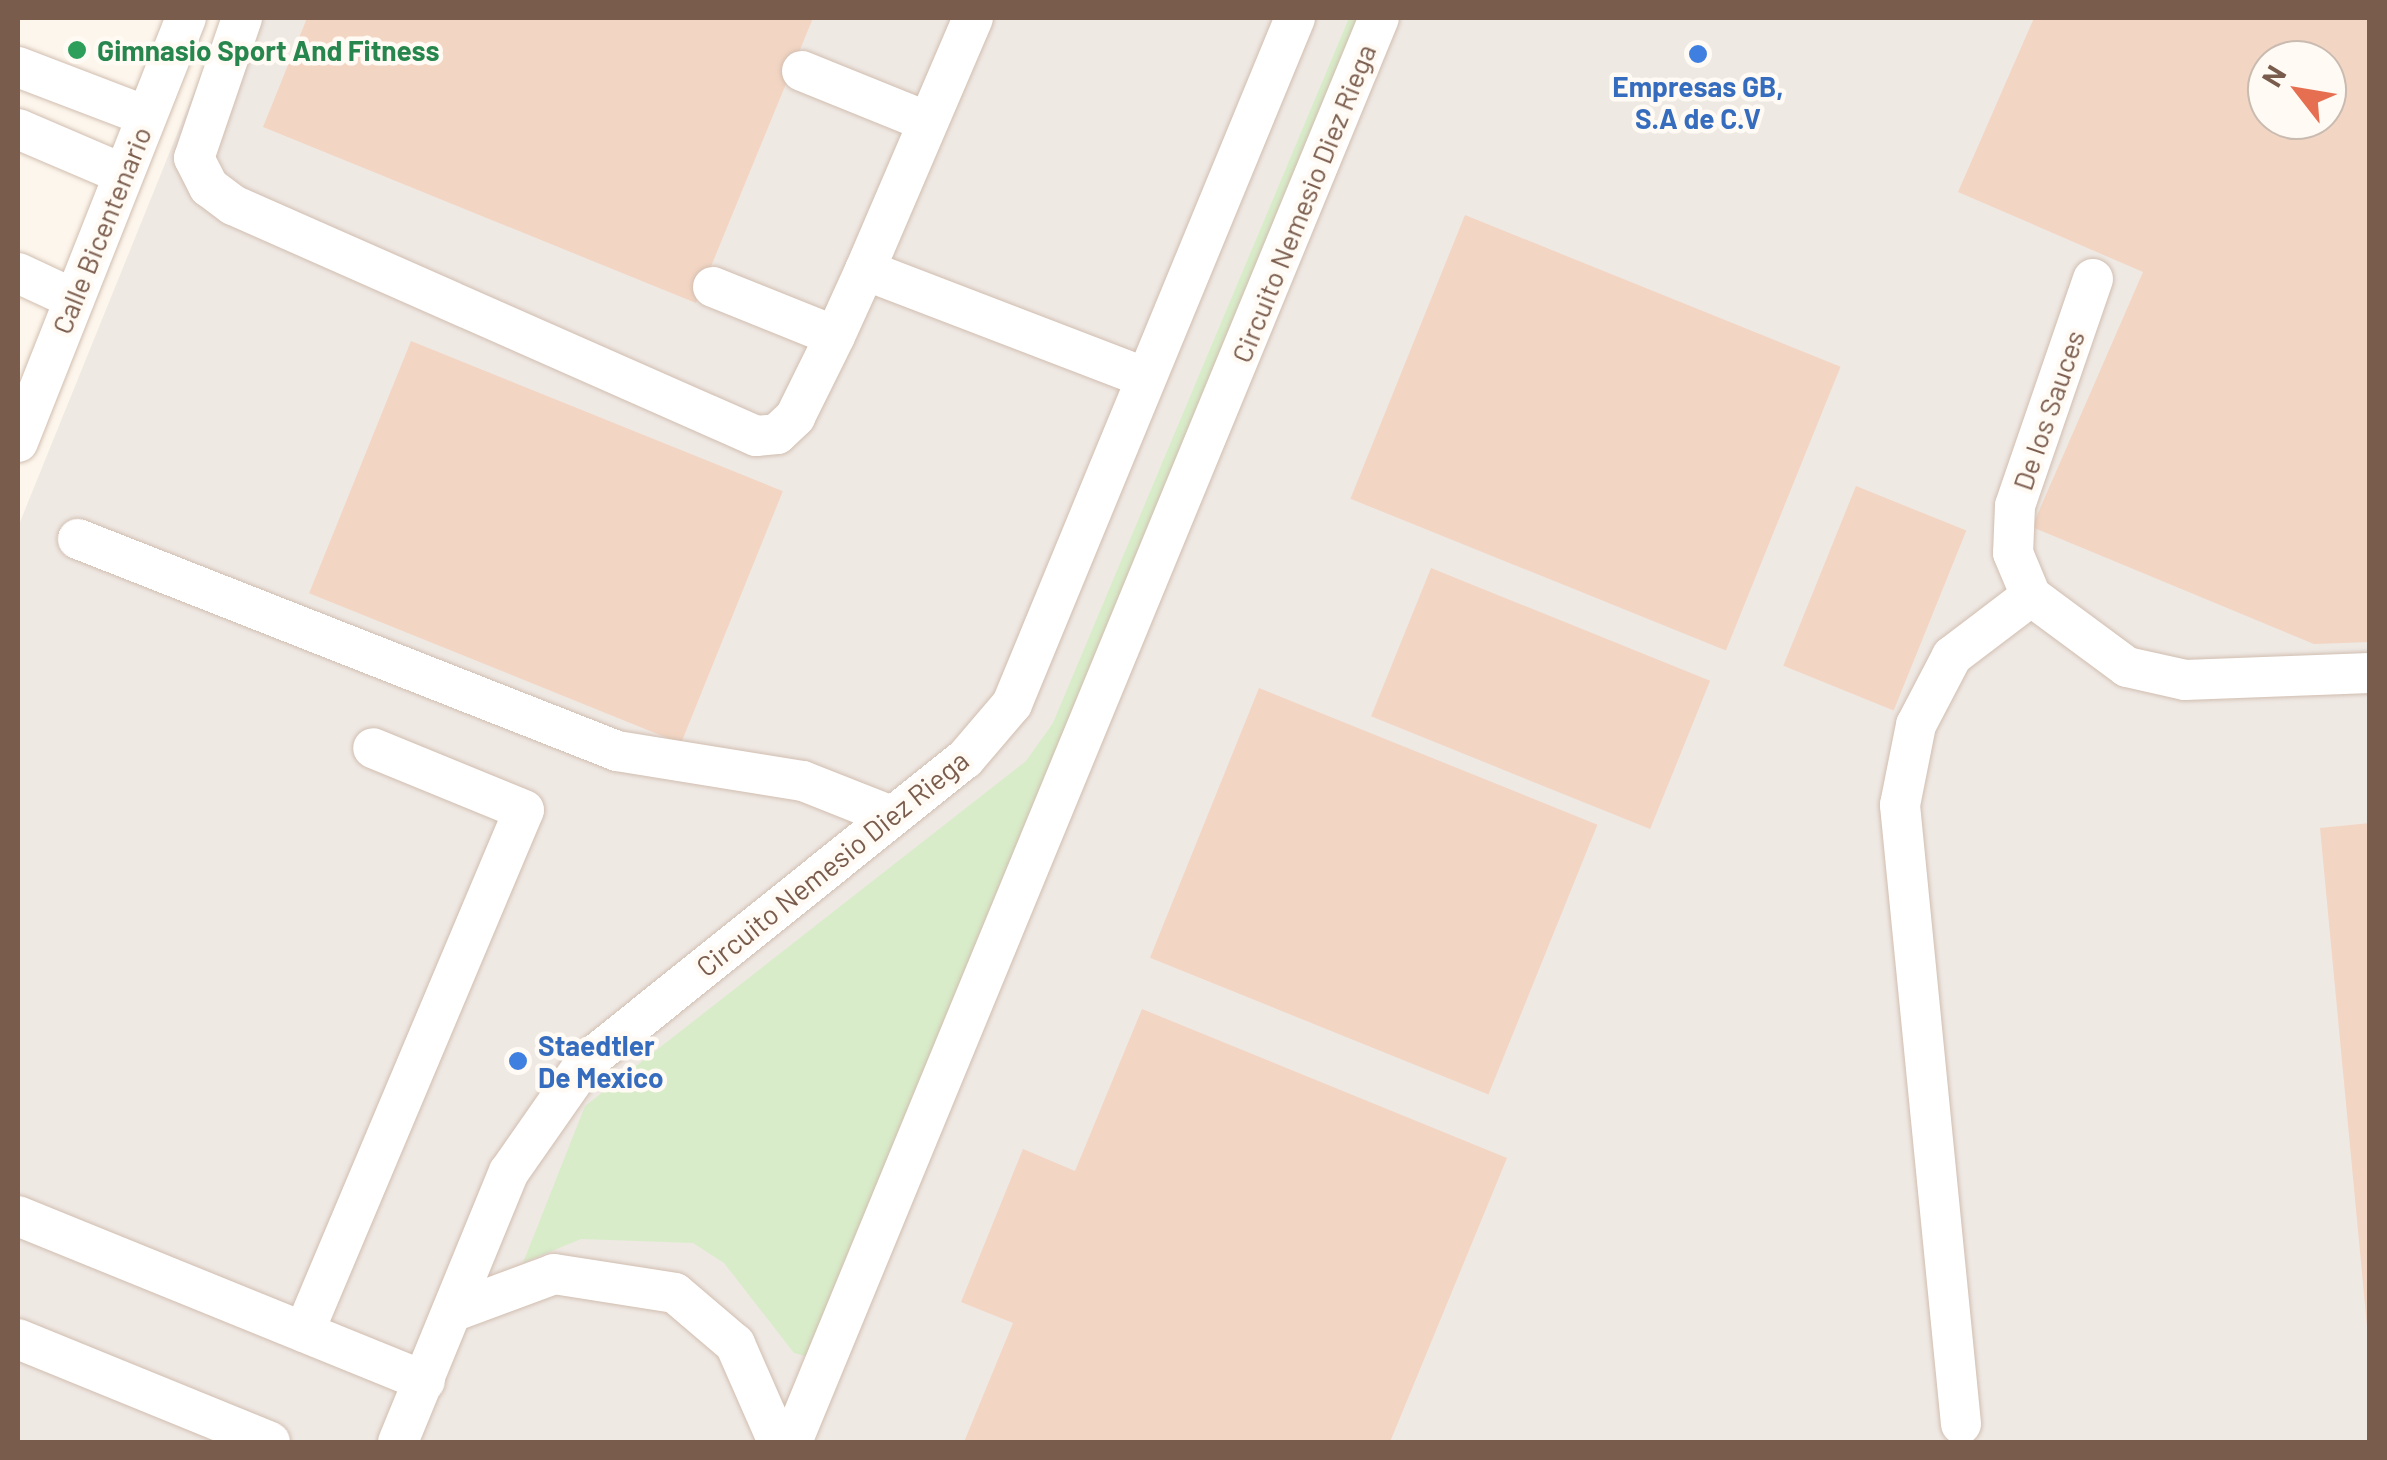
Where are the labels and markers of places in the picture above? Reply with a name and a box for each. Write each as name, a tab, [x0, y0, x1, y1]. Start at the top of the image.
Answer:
place label: Gimnasio Sport And Fitness	[97, 33, 440, 67]
marker: Gimnasio Sport And Fitness	[66, 39, 88, 61]
marker: Empresas GB, S.A de C.V	[1687, 43, 1709, 65]
place label: Empresas GB, S.A de C.V	[1612, 69, 1784, 135]
place label: Staedtler De Mexico	[538, 1028, 663, 1094]
marker: Staedtler De Mexico	[507, 1050, 529, 1072]

